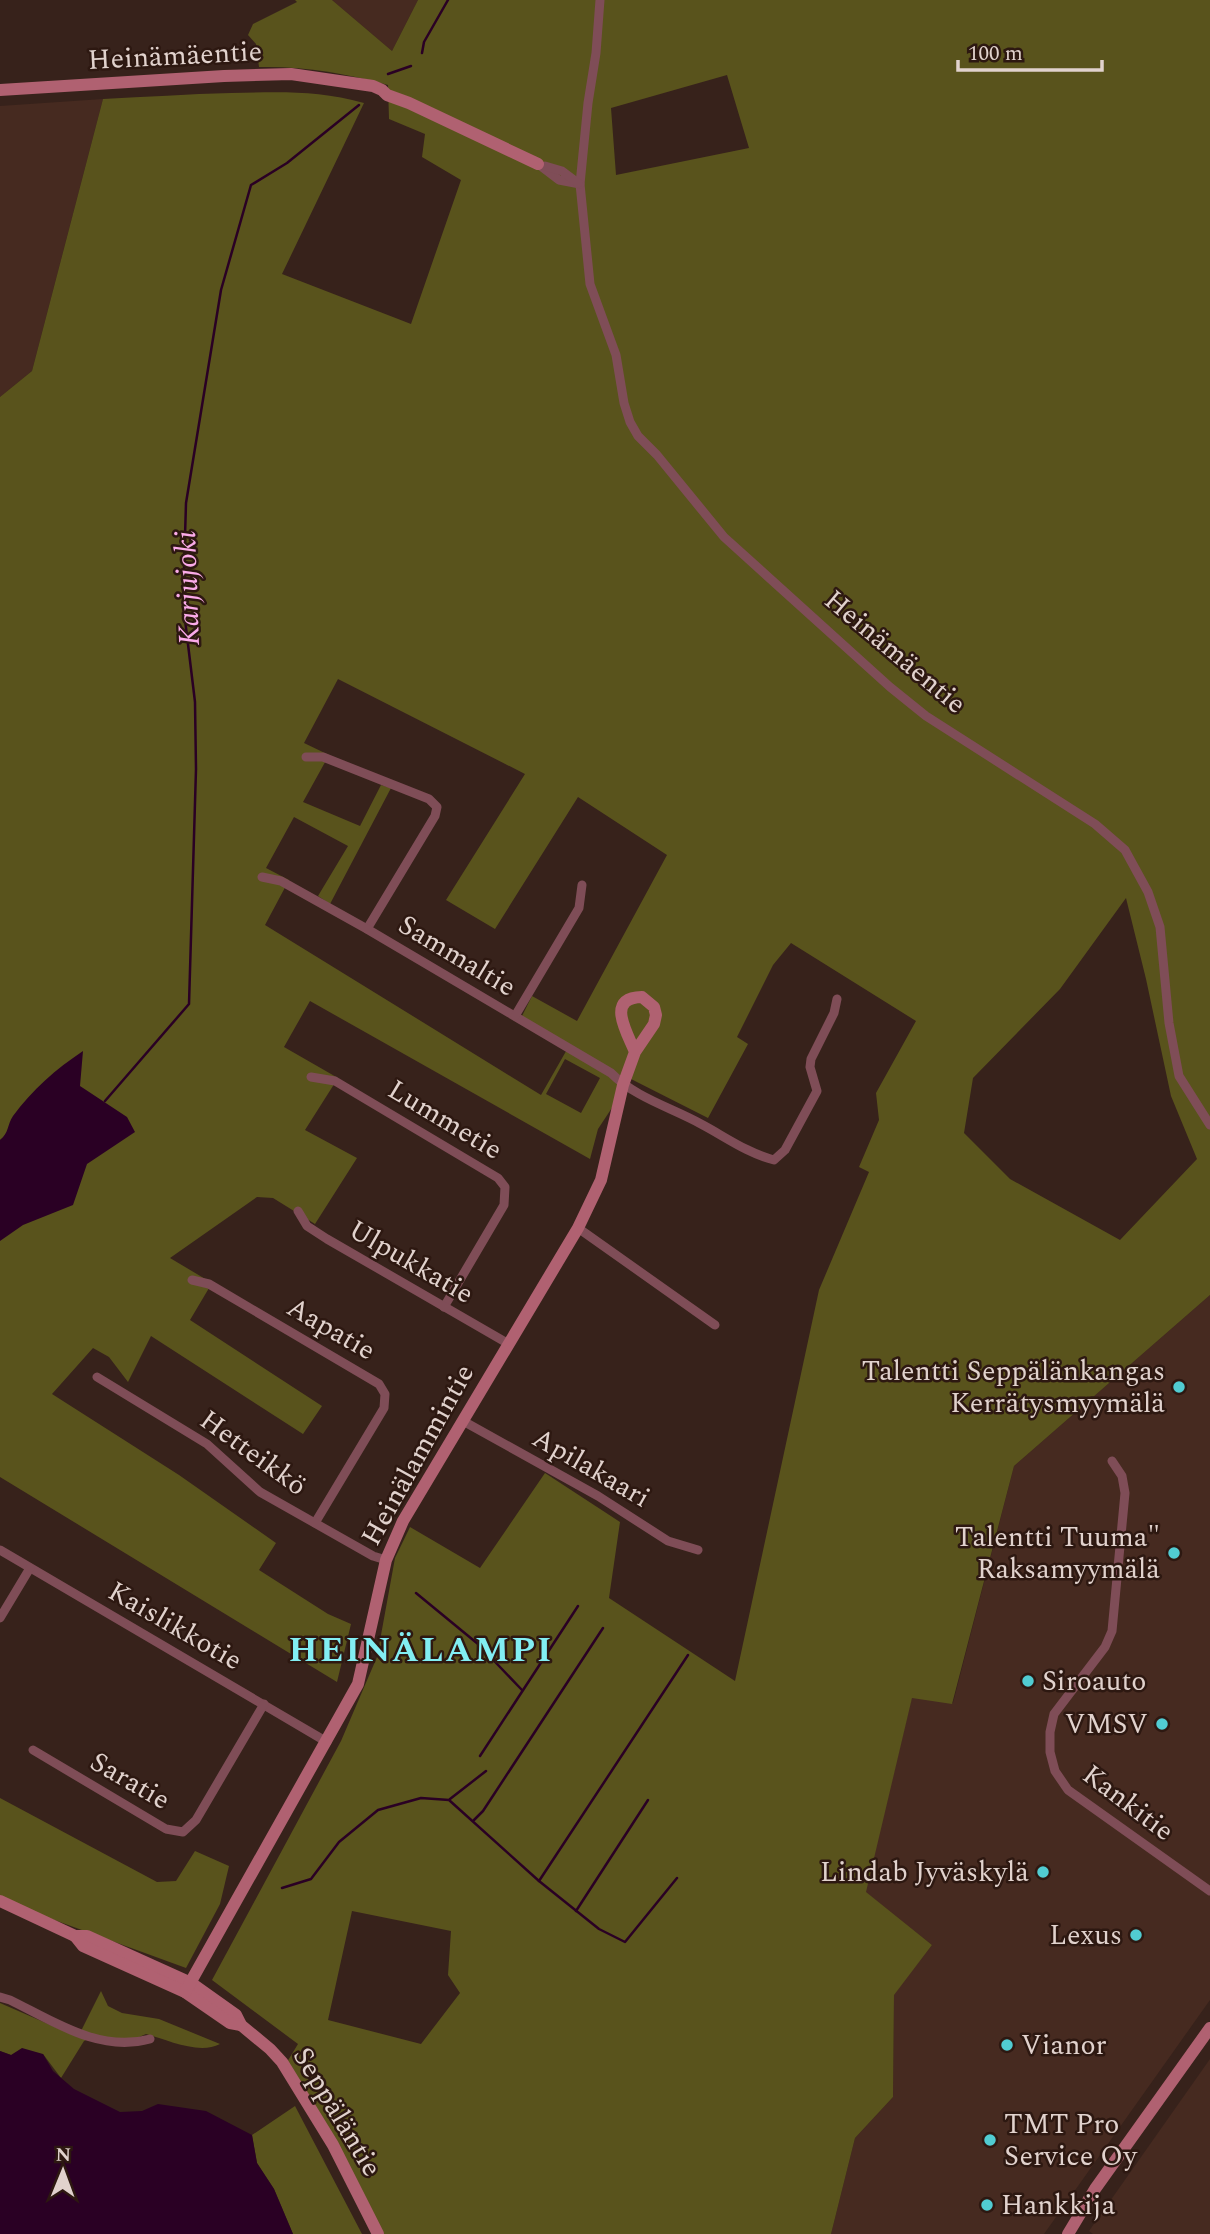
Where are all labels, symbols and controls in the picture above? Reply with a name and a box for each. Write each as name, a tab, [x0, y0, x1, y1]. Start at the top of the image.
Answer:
scale bar	[958, 28, 1102, 72]
street label: Heinämäentie	[87, 30, 263, 82]
text: 100 m	[968, 38, 1023, 70]
water label: Karjujoki	[163, 530, 213, 646]
street label: Heinämäentie	[814, 579, 976, 725]
street label: Sammaltie	[390, 904, 524, 1008]
street label: Lummetie	[379, 1069, 511, 1171]
street label: Ulpukkatie	[340, 1209, 482, 1315]
street label: Aapatie	[279, 1286, 383, 1372]
place label: Talentti Seppälänkangas Kerrätysmyymälä	[862, 1350, 1165, 1425]
street label: Heinälammintie	[350, 1356, 486, 1554]
marker: Talentti Seppälänkangas Kerrätysmyymälä	[1171, 1379, 1187, 1395]
street label: Hetteikkö	[190, 1399, 316, 1507]
street label: Apilakaari	[524, 1417, 658, 1519]
place label: Talentti Tuuma" Raksamyymälä	[955, 1516, 1160, 1591]
marker: Talentti Tuuma" Raksamyymälä	[1166, 1545, 1182, 1561]
street label: Kaislikkotie	[100, 1570, 250, 1682]
district label: HEINÄLAMPI	[288, 1624, 554, 1677]
place label: Siroauto	[1042, 1660, 1146, 1703]
marker: Siroauto	[1020, 1673, 1036, 1689]
place label: VMSV	[1065, 1703, 1148, 1746]
marker: VMSV	[1154, 1716, 1170, 1732]
street label: Saratie	[82, 1741, 178, 1821]
street label: Kankitie	[1073, 1754, 1183, 1852]
place label: Lindab Jyväskylä	[820, 1851, 1029, 1894]
marker: Lindab Jyväskylä	[1035, 1864, 1051, 1880]
place label: Lexus	[1049, 1914, 1122, 1957]
marker: Lexus	[1128, 1927, 1144, 1943]
place label: Vianor	[1021, 2024, 1107, 2067]
marker: Vianor	[999, 2037, 1015, 2053]
street label: Seppäläntie	[281, 2039, 393, 2185]
place label: TMT Pro Service Oy	[1004, 2103, 1138, 2178]
marker: TMT Pro Service Oy	[982, 2132, 998, 2148]
north arrow	[28, 2136, 98, 2206]
text: N	[55, 2141, 71, 2170]
place label: Hankkija	[1001, 2184, 1116, 2227]
marker: Hankkija	[979, 2197, 995, 2213]

